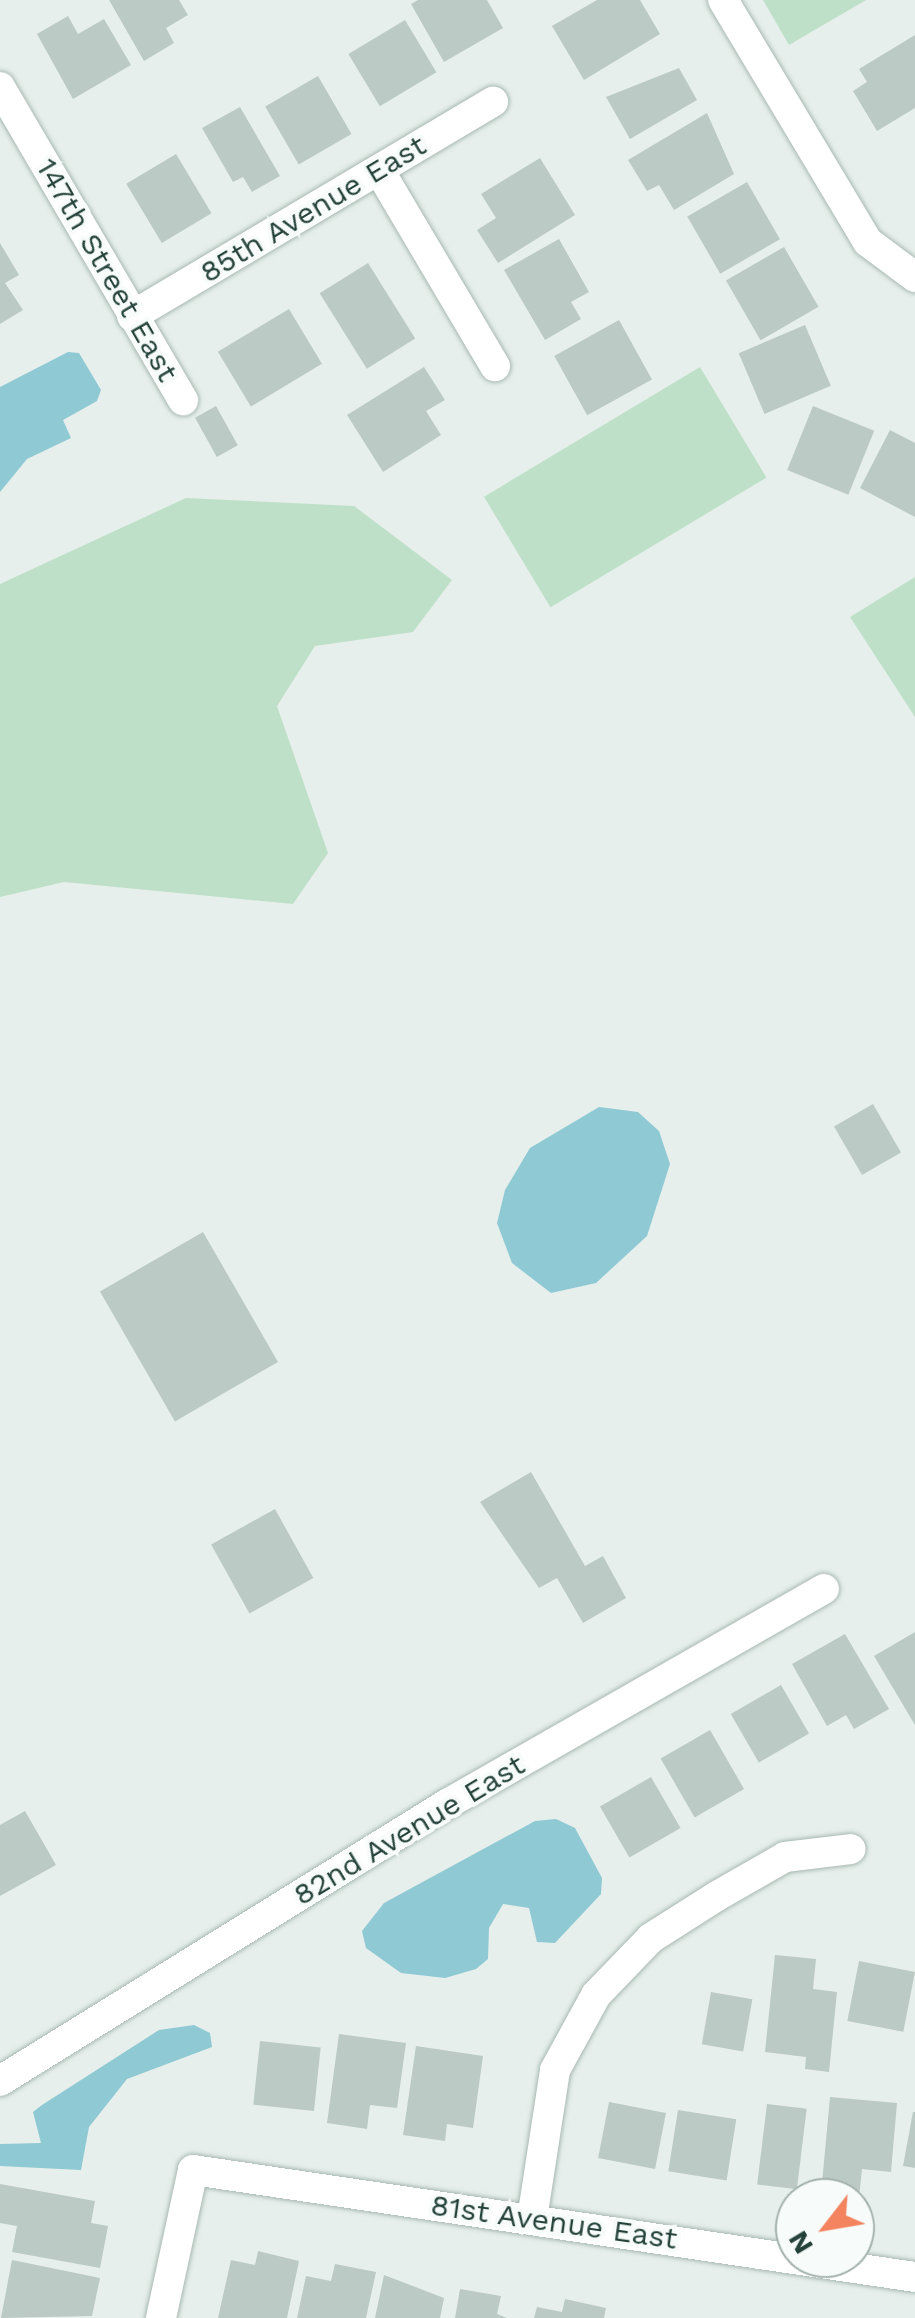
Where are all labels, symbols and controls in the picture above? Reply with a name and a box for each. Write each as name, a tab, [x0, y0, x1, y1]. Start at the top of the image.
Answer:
street label: 85th Avenue East	[193, 127, 433, 291]
street label: 147th Street East	[28, 152, 186, 388]
street label: 82nd Avenue East	[286, 1746, 532, 1914]
north arrow	[775, 2178, 875, 2278]
street label: 81st Avenue East	[428, 2187, 680, 2257]
text: N	[781, 2225, 820, 2260]

